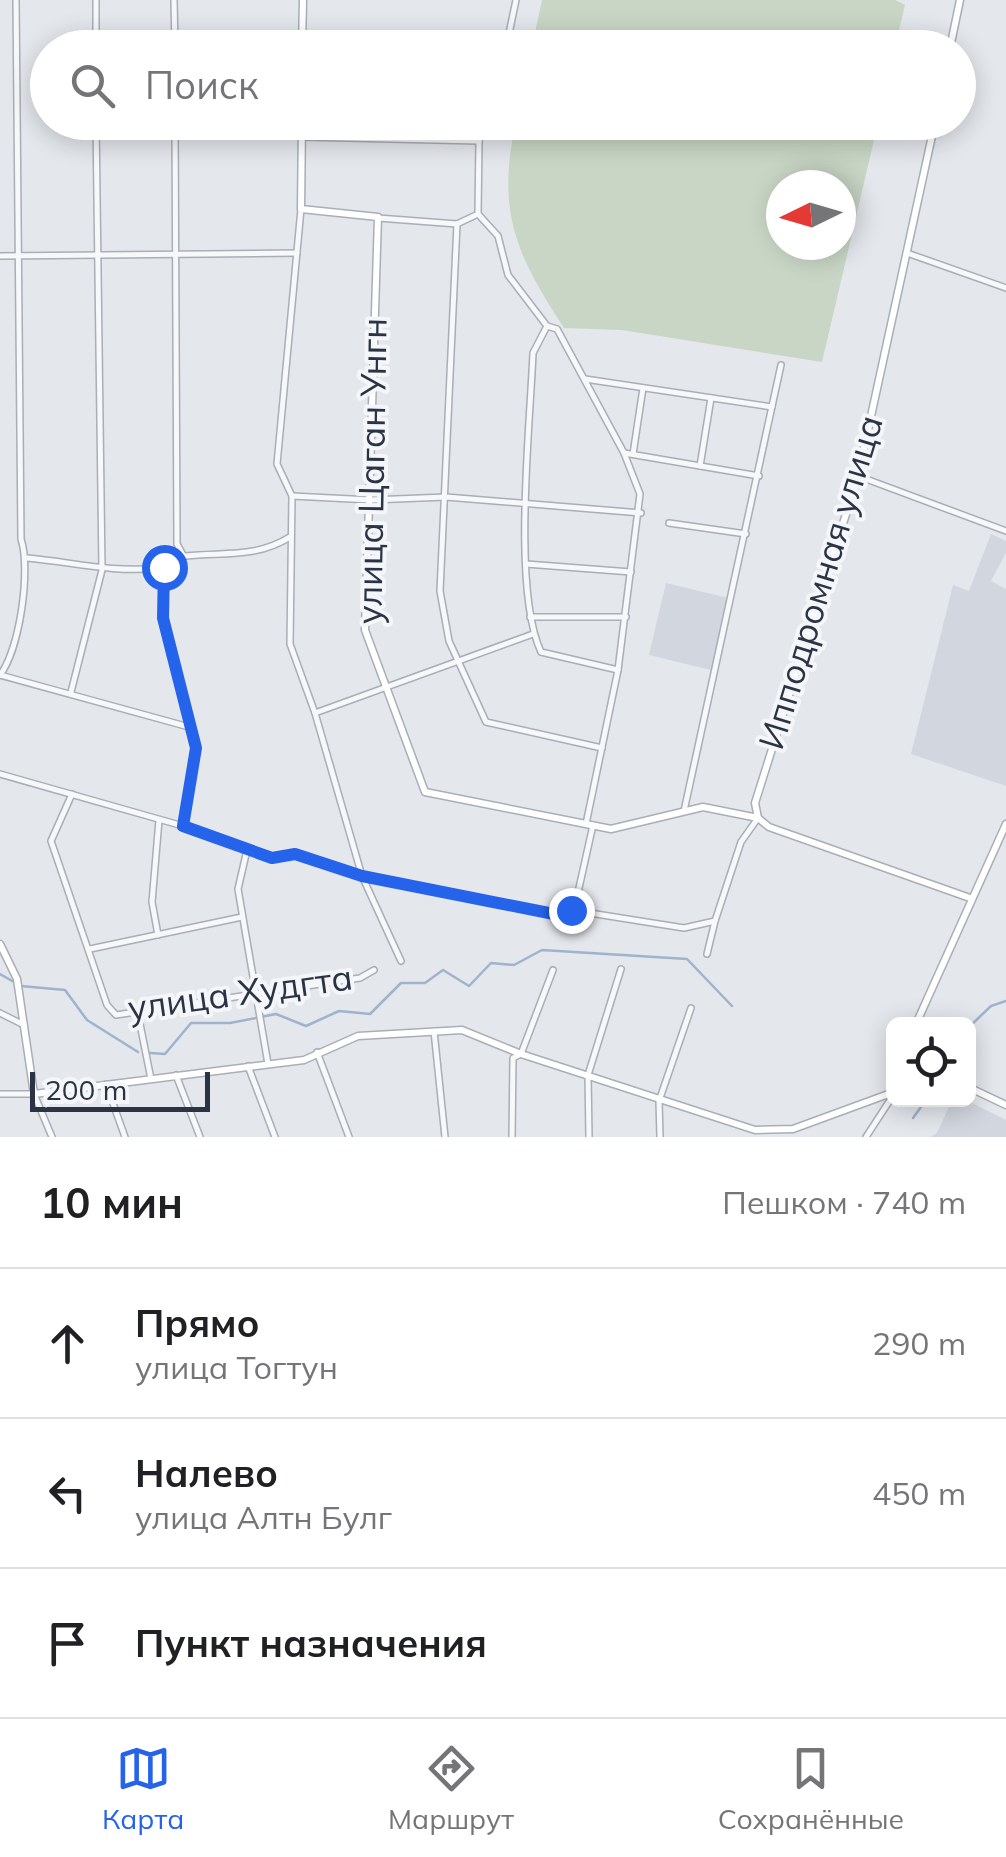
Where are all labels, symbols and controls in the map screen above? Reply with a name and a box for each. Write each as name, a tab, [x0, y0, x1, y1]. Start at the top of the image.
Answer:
search box	[30, 30, 976, 140]
icon: search	[65, 58, 120, 113]
text: Поиск	[145, 61, 258, 109]
north arrow	[766, 170, 856, 260]
street label: улица Цаган Унгн	[346, 317, 396, 625]
street label: Ипподромная улица	[748, 410, 892, 754]
route start	[142, 545, 188, 591]
route end	[549, 888, 595, 934]
street label: улица Худгта	[125, 954, 355, 1030]
map controls	[886, 1017, 976, 1107]
button: locate	[886, 1017, 976, 1107]
scale bar	[30, 1067, 210, 1112]
text: 200 m	[45, 1072, 127, 1107]
text: 10 мин	[40, 1176, 183, 1229]
text: Пешком · 740 m	[722, 1182, 966, 1222]
text: Прямо	[135, 1299, 260, 1347]
icon: ahead	[40, 1316, 95, 1371]
text: 290 m	[872, 1323, 966, 1363]
text: улица Тогтун	[135, 1347, 338, 1387]
text: Налево	[135, 1449, 278, 1497]
icon: left	[40, 1466, 95, 1521]
text: 450 m	[872, 1473, 966, 1513]
text: улица Алтн Булг	[135, 1497, 392, 1537]
icon: arrive	[40, 1616, 95, 1671]
text: Пункт назначения	[135, 1619, 487, 1667]
tab: Карта	[102, 1741, 184, 1836]
tab: Маршрут	[388, 1741, 514, 1836]
tab: Сохранённые	[718, 1741, 904, 1836]

